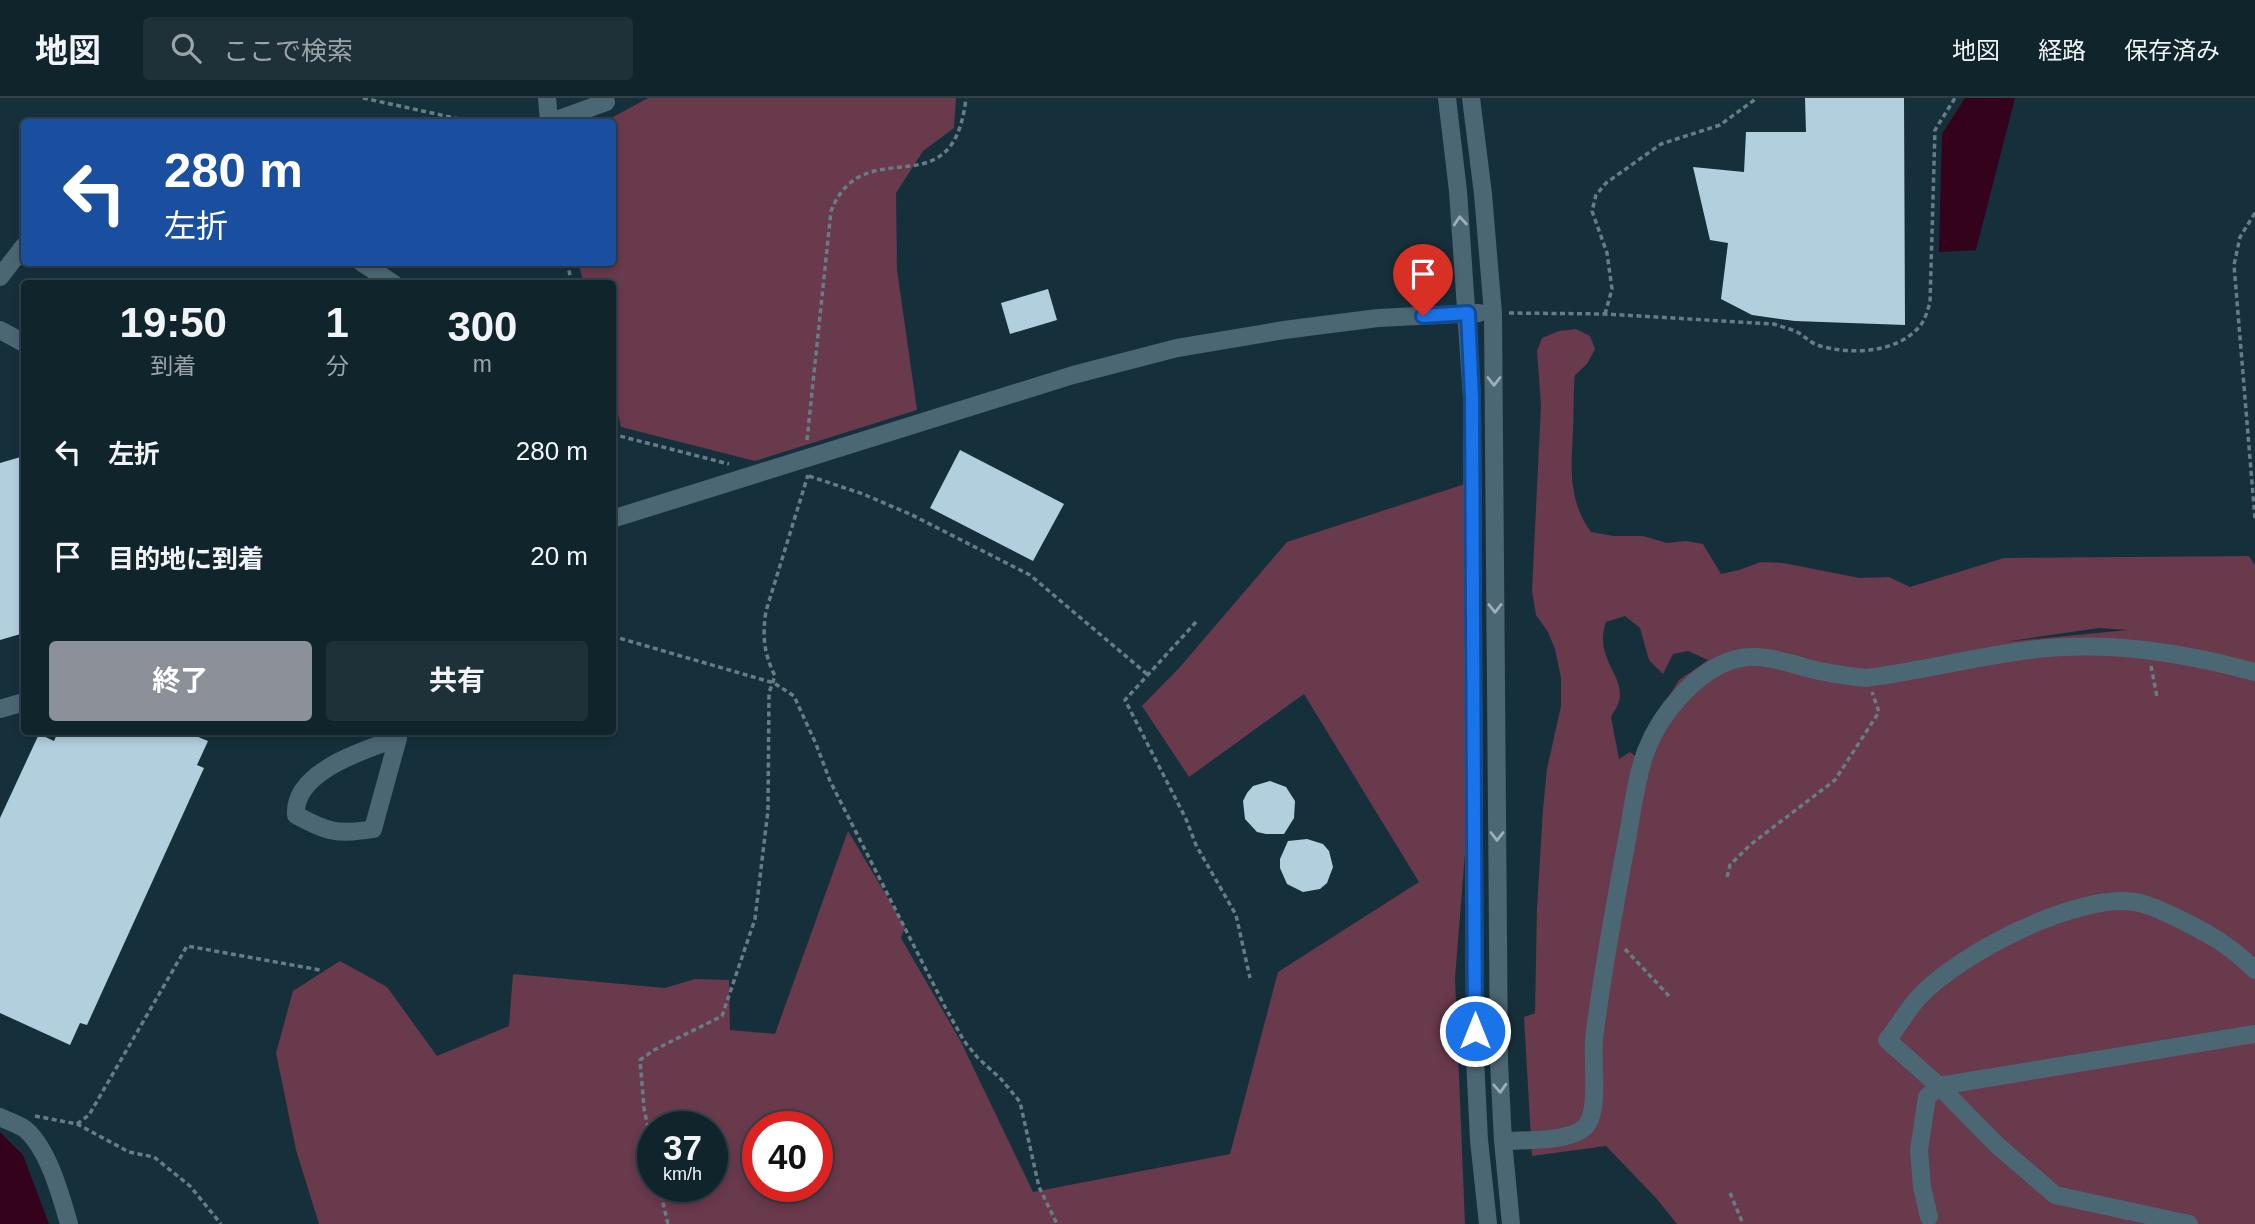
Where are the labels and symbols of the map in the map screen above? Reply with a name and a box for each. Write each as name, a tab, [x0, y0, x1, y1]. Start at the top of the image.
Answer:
one-way arrow	[1453, 215, 1468, 226]
pin	[1393, 244, 1453, 316]
one-way arrow	[1486, 376, 1502, 387]
one-way arrow	[1488, 603, 1503, 614]
one-way arrow	[1489, 831, 1505, 842]
position arrow	[1438, 994, 1512, 1068]
one-way arrow	[1493, 1083, 1508, 1094]
speed limit sign: 40	[742, 1111, 833, 1202]

